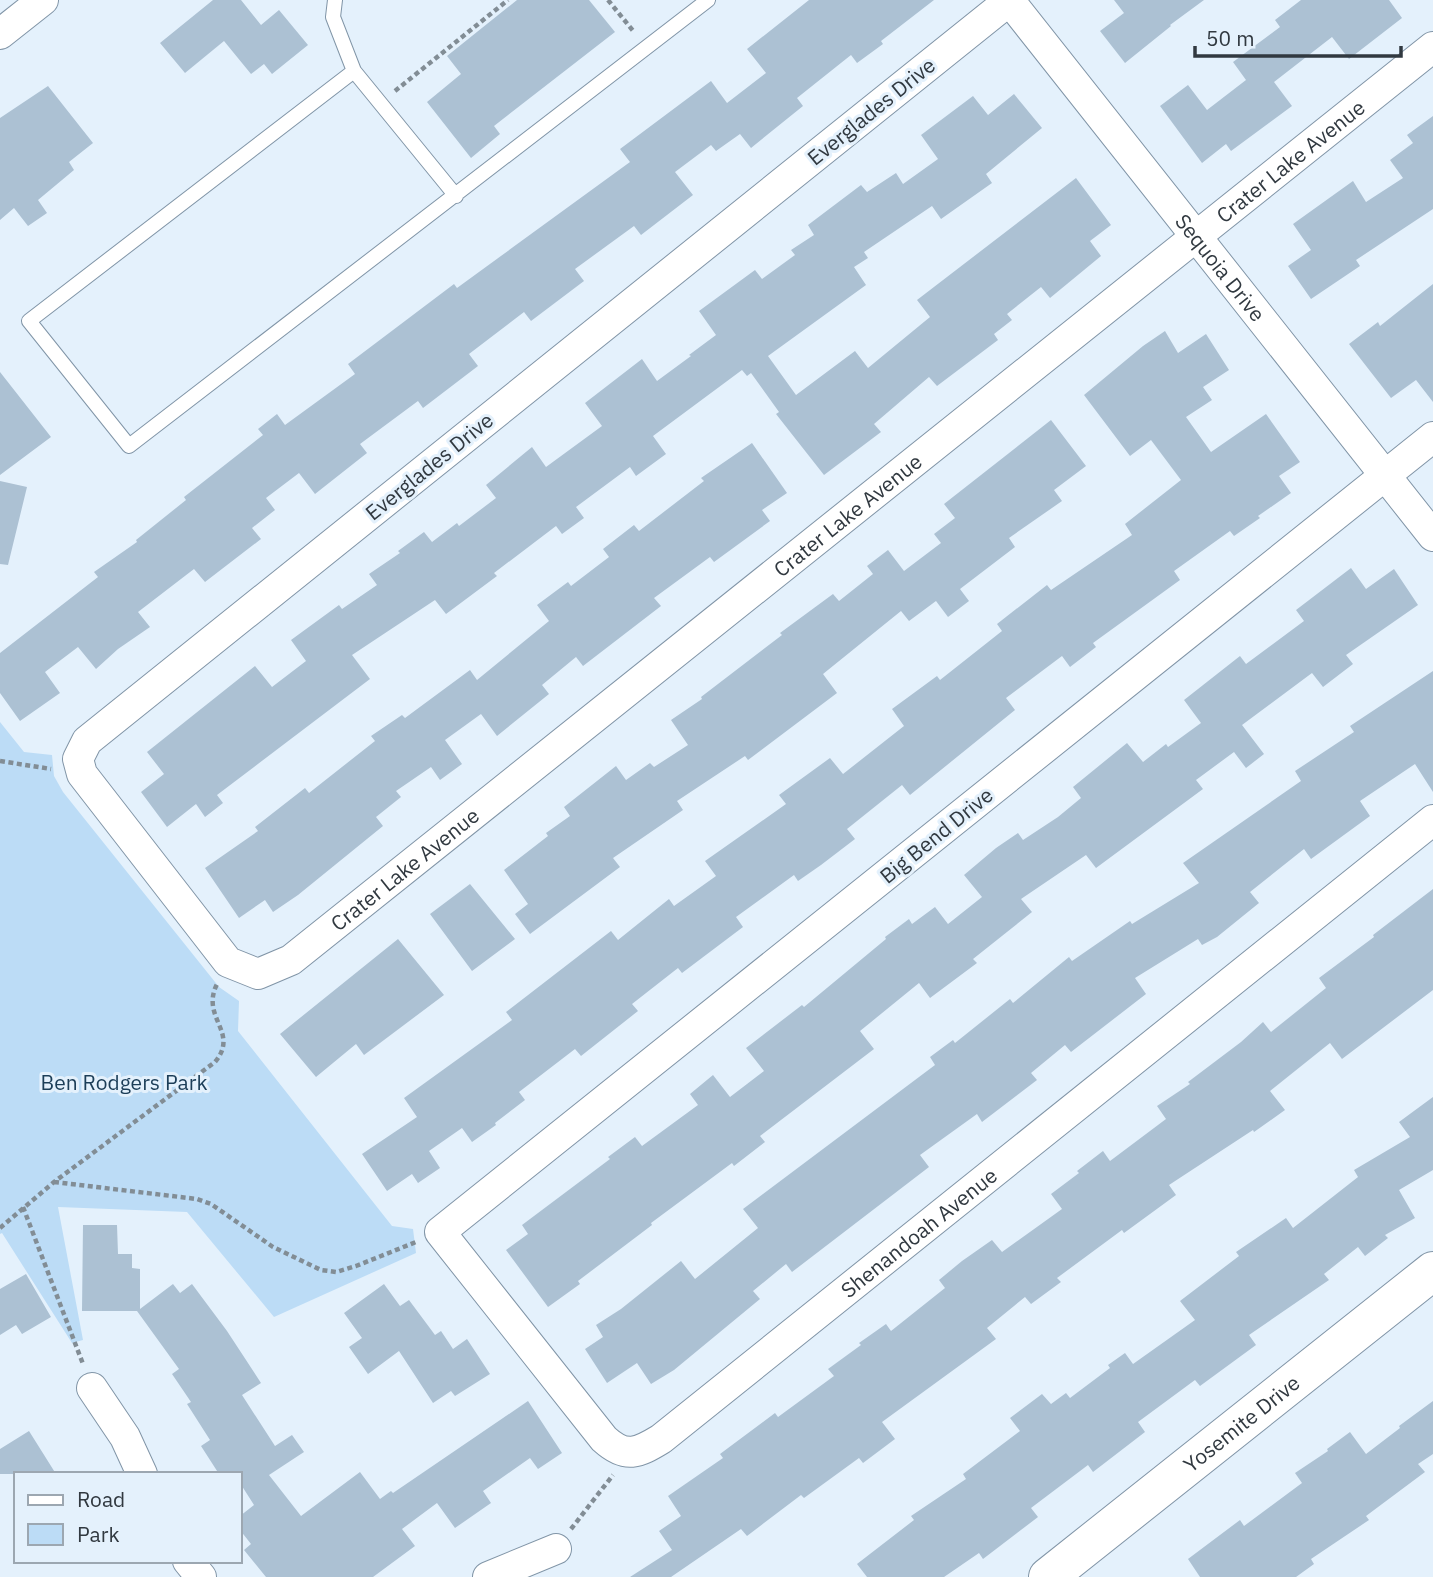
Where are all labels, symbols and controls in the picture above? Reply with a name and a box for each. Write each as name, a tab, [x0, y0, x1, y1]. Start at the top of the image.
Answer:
scale bar	[1195, 14, 1402, 58]
text: 50 m	[1206, 24, 1255, 52]
street label: Everglades Drive	[801, 51, 941, 171]
street label: Crater Lake Avenue	[1210, 93, 1370, 229]
street label: Sequoia Drive	[1169, 208, 1272, 327]
street label: Everglades Drive	[359, 406, 499, 526]
street label: Crater Lake Avenue	[768, 447, 928, 583]
street label: Big Bend Drive	[874, 781, 998, 889]
street label: Crater Lake Avenue	[325, 801, 485, 937]
park label: Ben Rodgers Park	[40, 1068, 208, 1096]
street label: Shenandoah Avenue	[835, 1161, 1003, 1304]
street label: Yosemite Drive	[1177, 1368, 1305, 1478]
legend	[14, 1472, 242, 1563]
text: Road	[77, 1485, 125, 1513]
text: Park	[77, 1520, 120, 1548]

